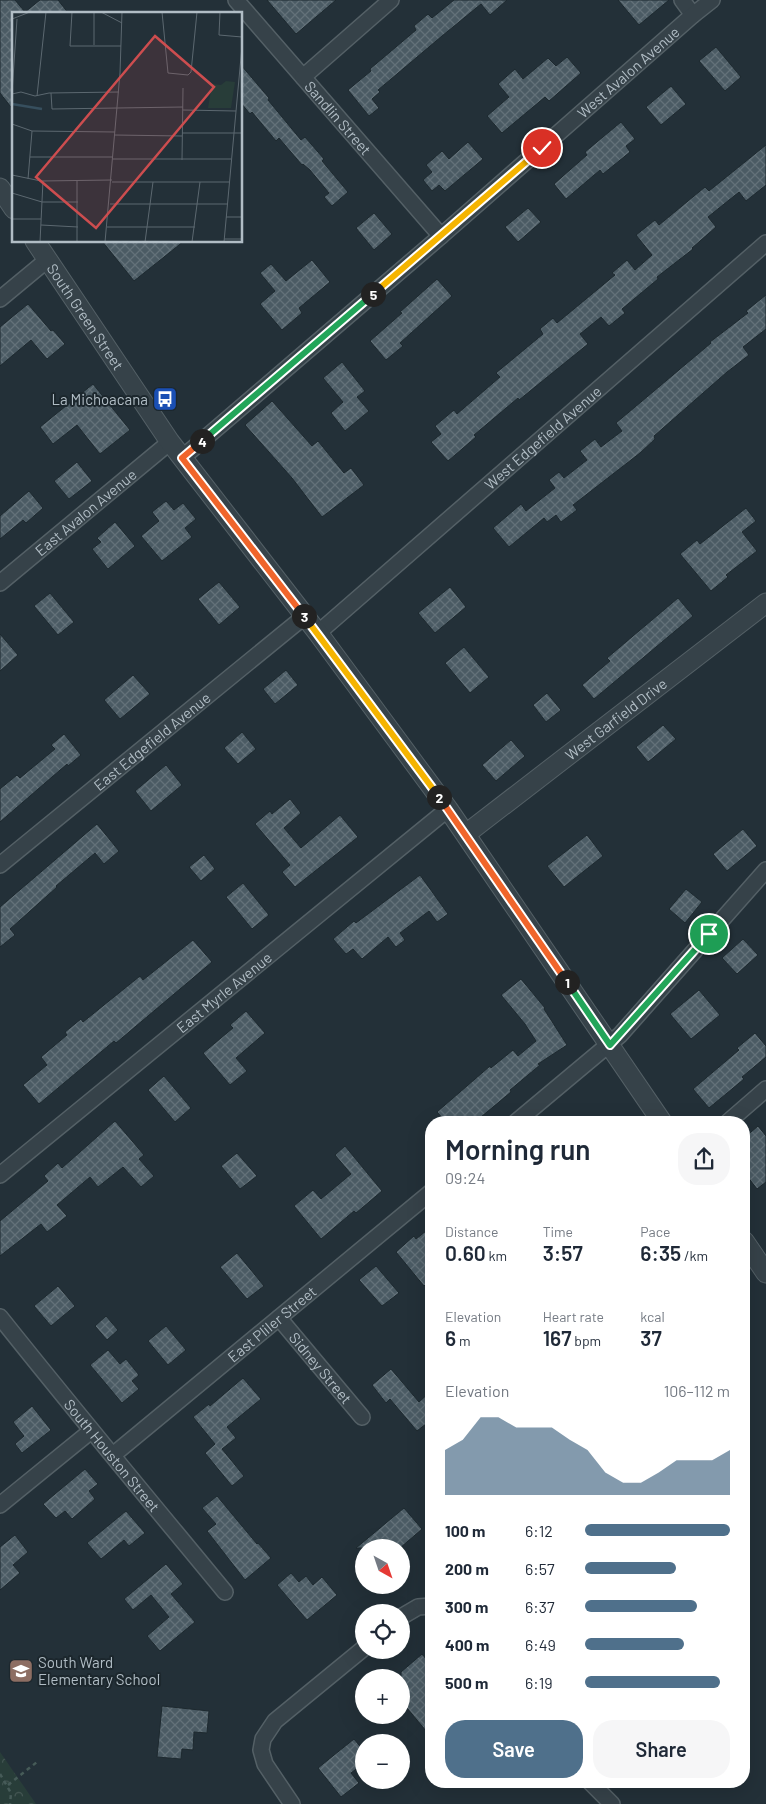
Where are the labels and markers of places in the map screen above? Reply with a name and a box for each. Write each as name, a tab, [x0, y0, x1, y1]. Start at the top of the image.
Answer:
pin	[521, 127, 563, 169]
pin: 5	[360, 282, 386, 306]
bus stop icon: La Michoacana	[152, 386, 178, 412]
place label: La Michoacana	[51, 390, 148, 408]
pin: 4	[190, 428, 214, 454]
pin: 3	[292, 604, 316, 628]
pin: 2	[426, 784, 452, 810]
pin	[688, 913, 730, 955]
pin: 1	[554, 970, 580, 994]
place label: South Ward Elementary School	[38, 1653, 160, 1688]
school or university icon: South Ward Elementary School	[8, 1658, 34, 1684]

